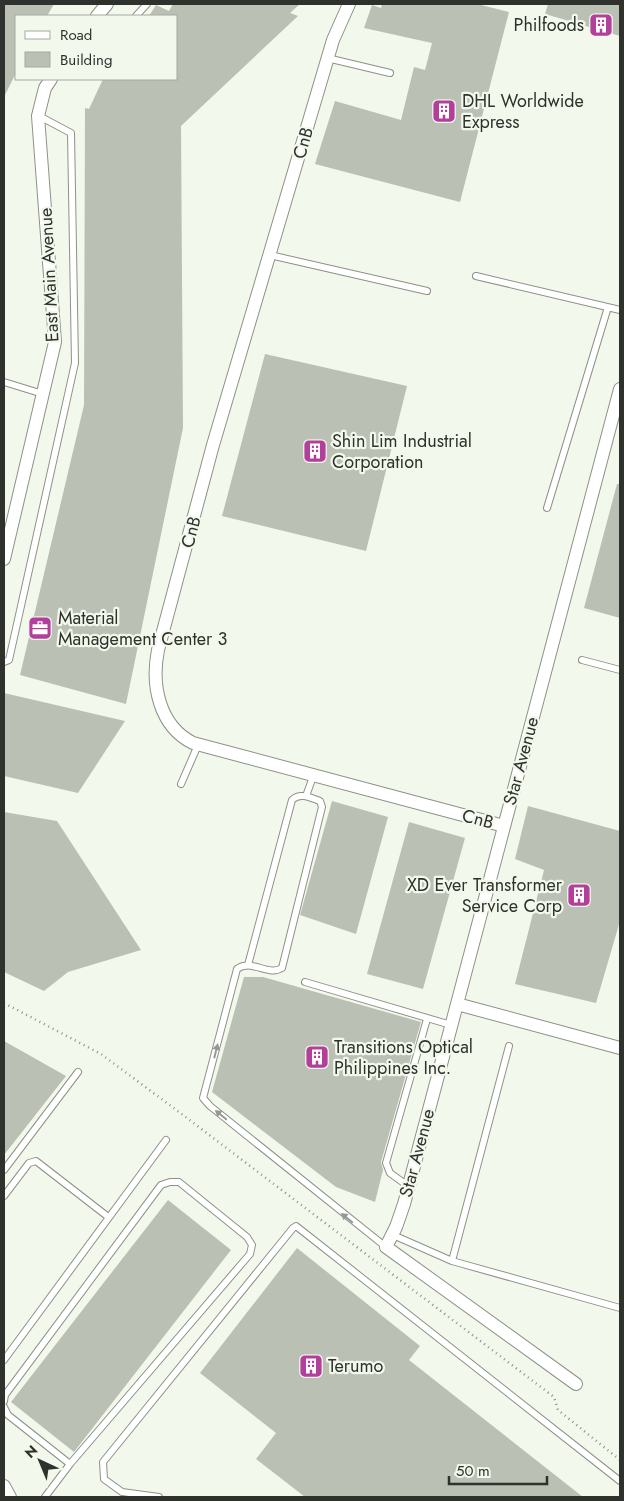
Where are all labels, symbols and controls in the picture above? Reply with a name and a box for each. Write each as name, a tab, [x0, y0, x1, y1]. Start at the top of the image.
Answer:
place label: Philfoods	[514, 12, 584, 38]
building icon: Philfoods	[588, 12, 614, 38]
legend	[15, 15, 178, 80]
text: Road	[60, 24, 92, 46]
text: Building	[60, 49, 112, 71]
place label: DHL Worldwide Express	[462, 88, 584, 135]
building icon: DHL Worldwide Express	[431, 98, 457, 124]
street label: CnB	[286, 124, 320, 162]
street label: East Main Avenue	[33, 207, 65, 343]
place label: Shin Lim Industrial Corporation	[332, 428, 472, 475]
building icon: Shin Lim Industrial Corporation	[302, 438, 328, 464]
street label: CnB	[174, 513, 208, 551]
place label: Material Management Center 3	[58, 605, 228, 652]
office icon: Material Management Center 3	[27, 615, 53, 641]
street label: Star Avenue	[497, 714, 545, 808]
street label: CnB	[459, 802, 497, 836]
place label: XD Ever Transformer Service Corp	[407, 872, 563, 919]
building icon: XD Ever Transformer Service Corp	[566, 882, 592, 908]
place label: Transitions Optical Philippines Inc.	[334, 1034, 473, 1081]
one-way arrow	[212, 1043, 220, 1058]
building icon: Transitions Optical Philippines Inc.	[304, 1044, 330, 1070]
street label: Star Avenue	[393, 1106, 441, 1200]
one-way arrow	[215, 1110, 228, 1121]
one-way arrow	[341, 1212, 354, 1223]
building icon: Terumo	[298, 1353, 324, 1379]
place label: Terumo	[328, 1353, 384, 1379]
north arrow	[15, 1436, 65, 1486]
text: N	[20, 1441, 42, 1463]
scale bar	[449, 1454, 546, 1486]
text: 50 m	[456, 1460, 490, 1482]

